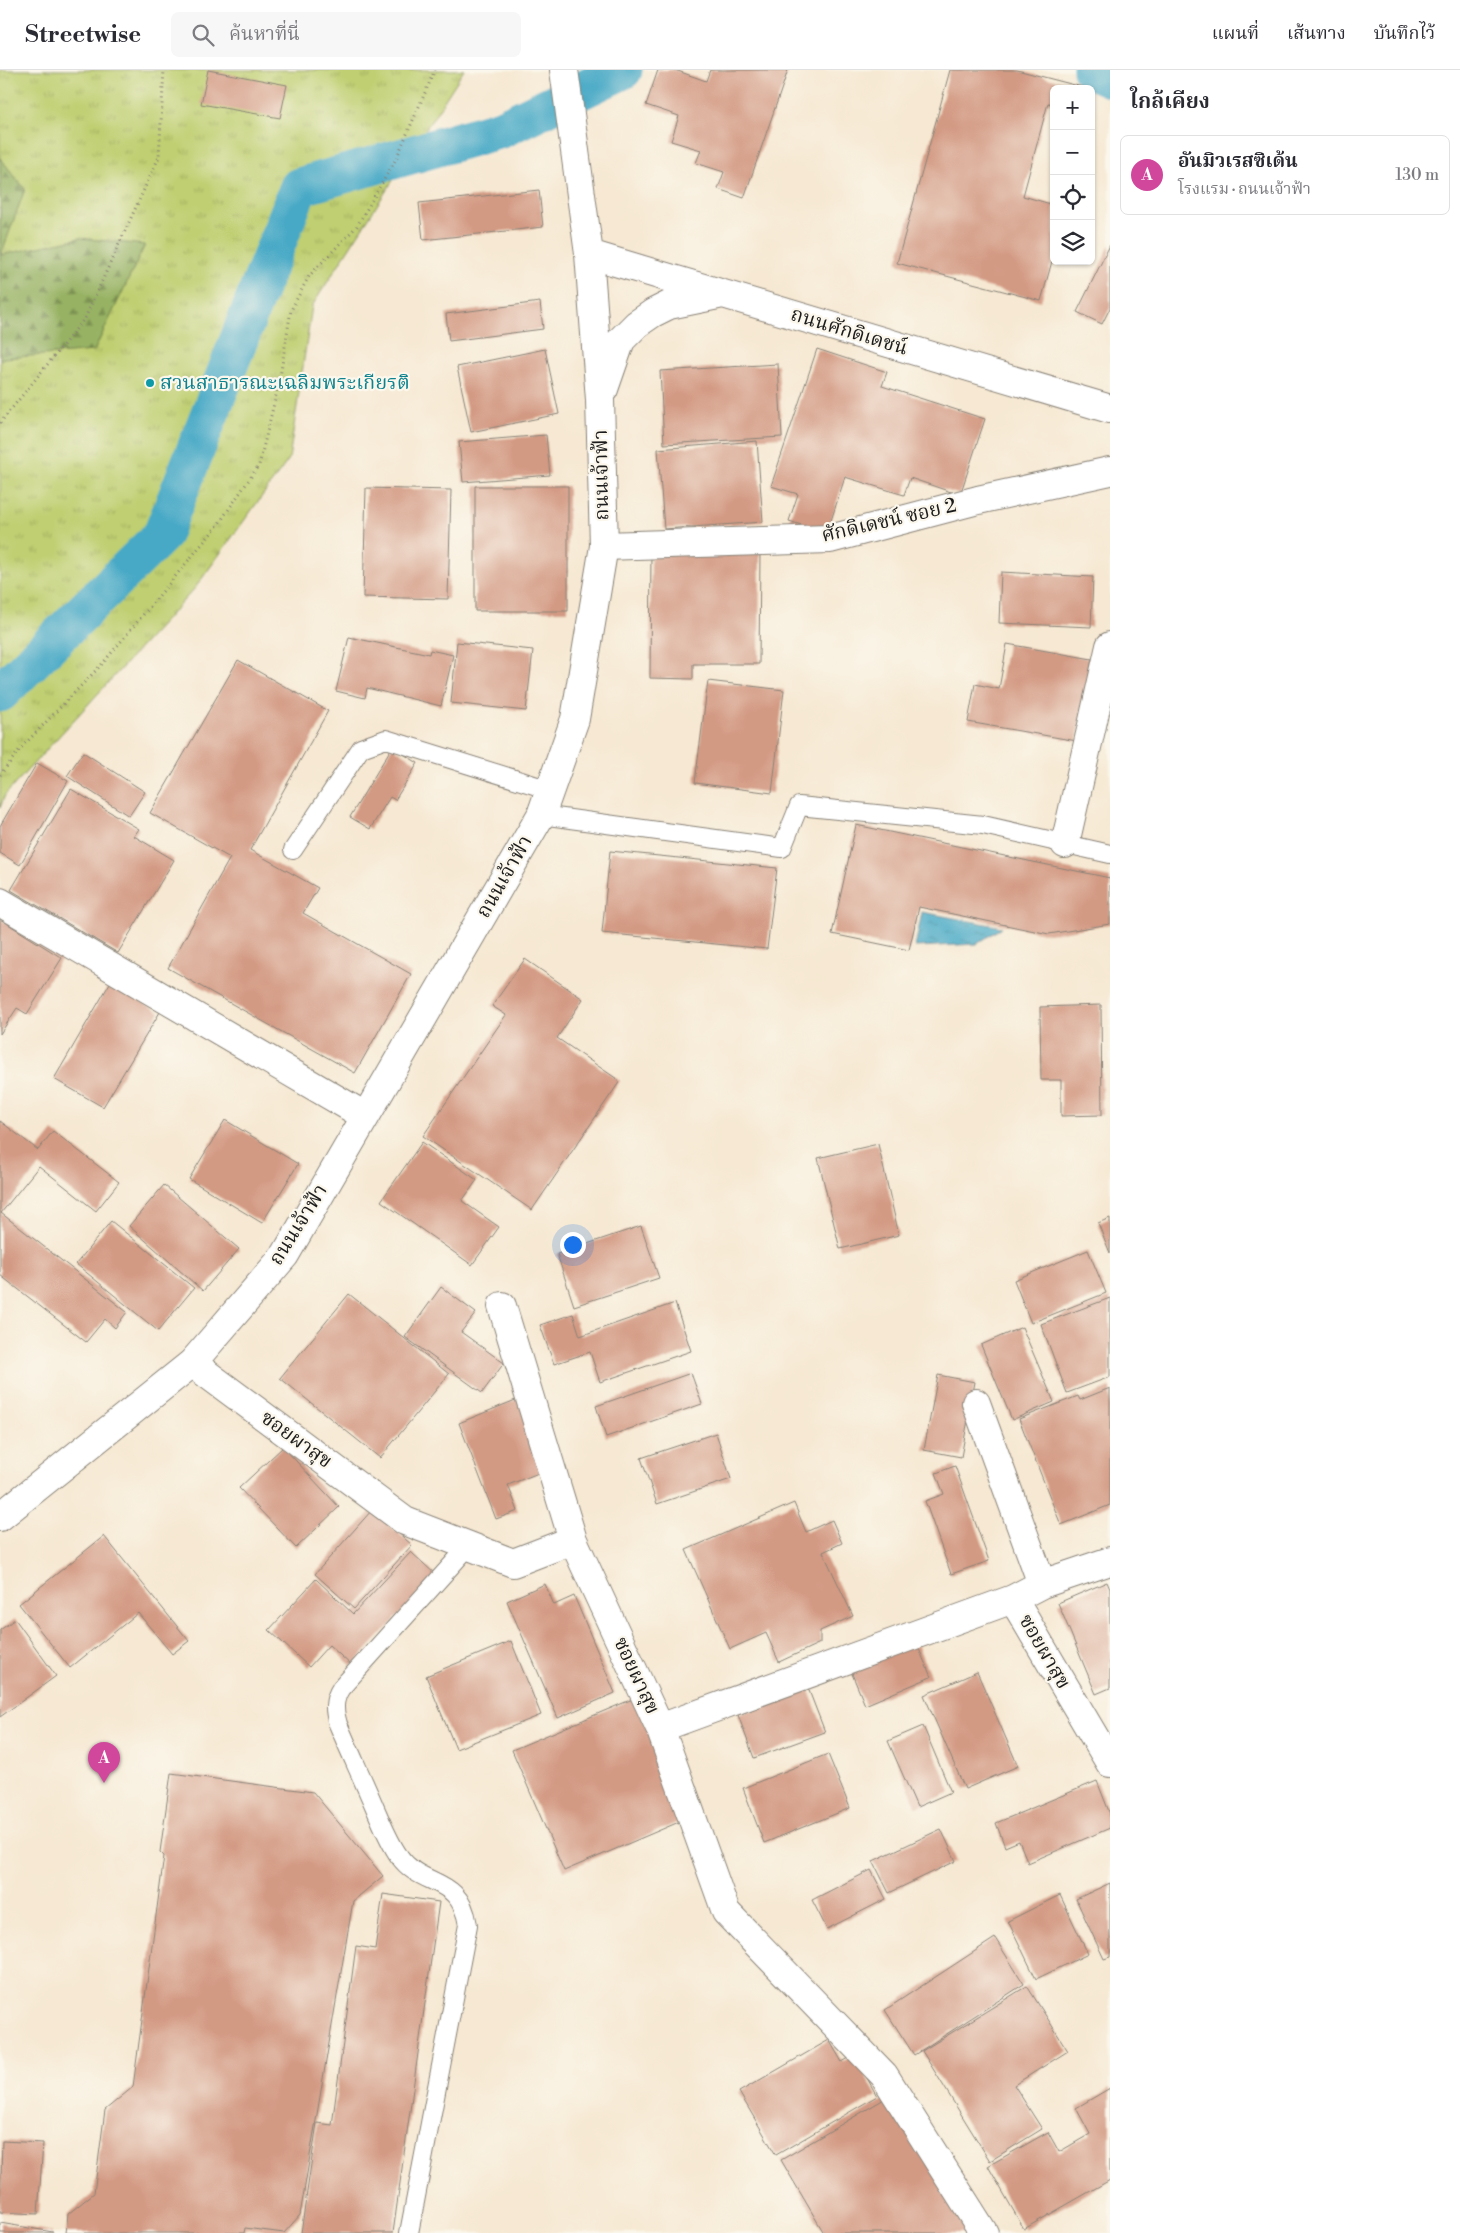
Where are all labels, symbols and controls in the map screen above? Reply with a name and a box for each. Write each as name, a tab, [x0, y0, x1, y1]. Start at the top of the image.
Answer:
search box	[171, 12, 521, 57]
text: Streetwise	[25, 20, 141, 50]
icon: search	[189, 21, 217, 49]
text: ค้นหาที่นี่	[229, 22, 300, 46]
text: แผนที่	[1212, 22, 1259, 45]
text: เส้นทาง	[1287, 22, 1346, 45]
text: บันทึกไว้	[1374, 22, 1435, 45]
map controls	[1050, 85, 1095, 265]
button: +	[1050, 85, 1095, 130]
text: ใกล้เคียง	[1130, 89, 1210, 115]
button: −	[1050, 130, 1095, 175]
text: อันมิวเรสซิเด้น	[1178, 149, 1298, 173]
text: A	[1141, 165, 1153, 185]
text: 130 m	[1395, 165, 1439, 185]
button: locate	[1050, 175, 1095, 220]
text: โรงแรม · ถนนเจ้าฟ้า	[1178, 179, 1311, 199]
button: layers	[1050, 220, 1095, 265]
street label: ถนนศักดิเดชน์	[787, 302, 911, 362]
place label: สวนสาธารณะเฉลิมพระเกียรติ	[160, 371, 410, 396]
marker: สวนสาธารณะเฉลิมพระเกียรติ	[144, 377, 156, 389]
street label: ถนนเจ้าฟ้า	[589, 429, 615, 521]
street label: ศักดิเดชน์ ซอย 2	[819, 493, 959, 549]
street label: ถนนเจ้าฟ้า	[471, 831, 539, 923]
street label: ถนนเจ้าฟ้า	[264, 1180, 334, 1270]
your location	[560, 1232, 586, 1258]
street label: ซอยผาสุข	[255, 1406, 337, 1474]
street label: ซอยผาสุข	[1013, 1610, 1075, 1694]
street label: ซอยผาสุข	[607, 1633, 665, 1719]
pin: A	[88, 1742, 120, 1783]

